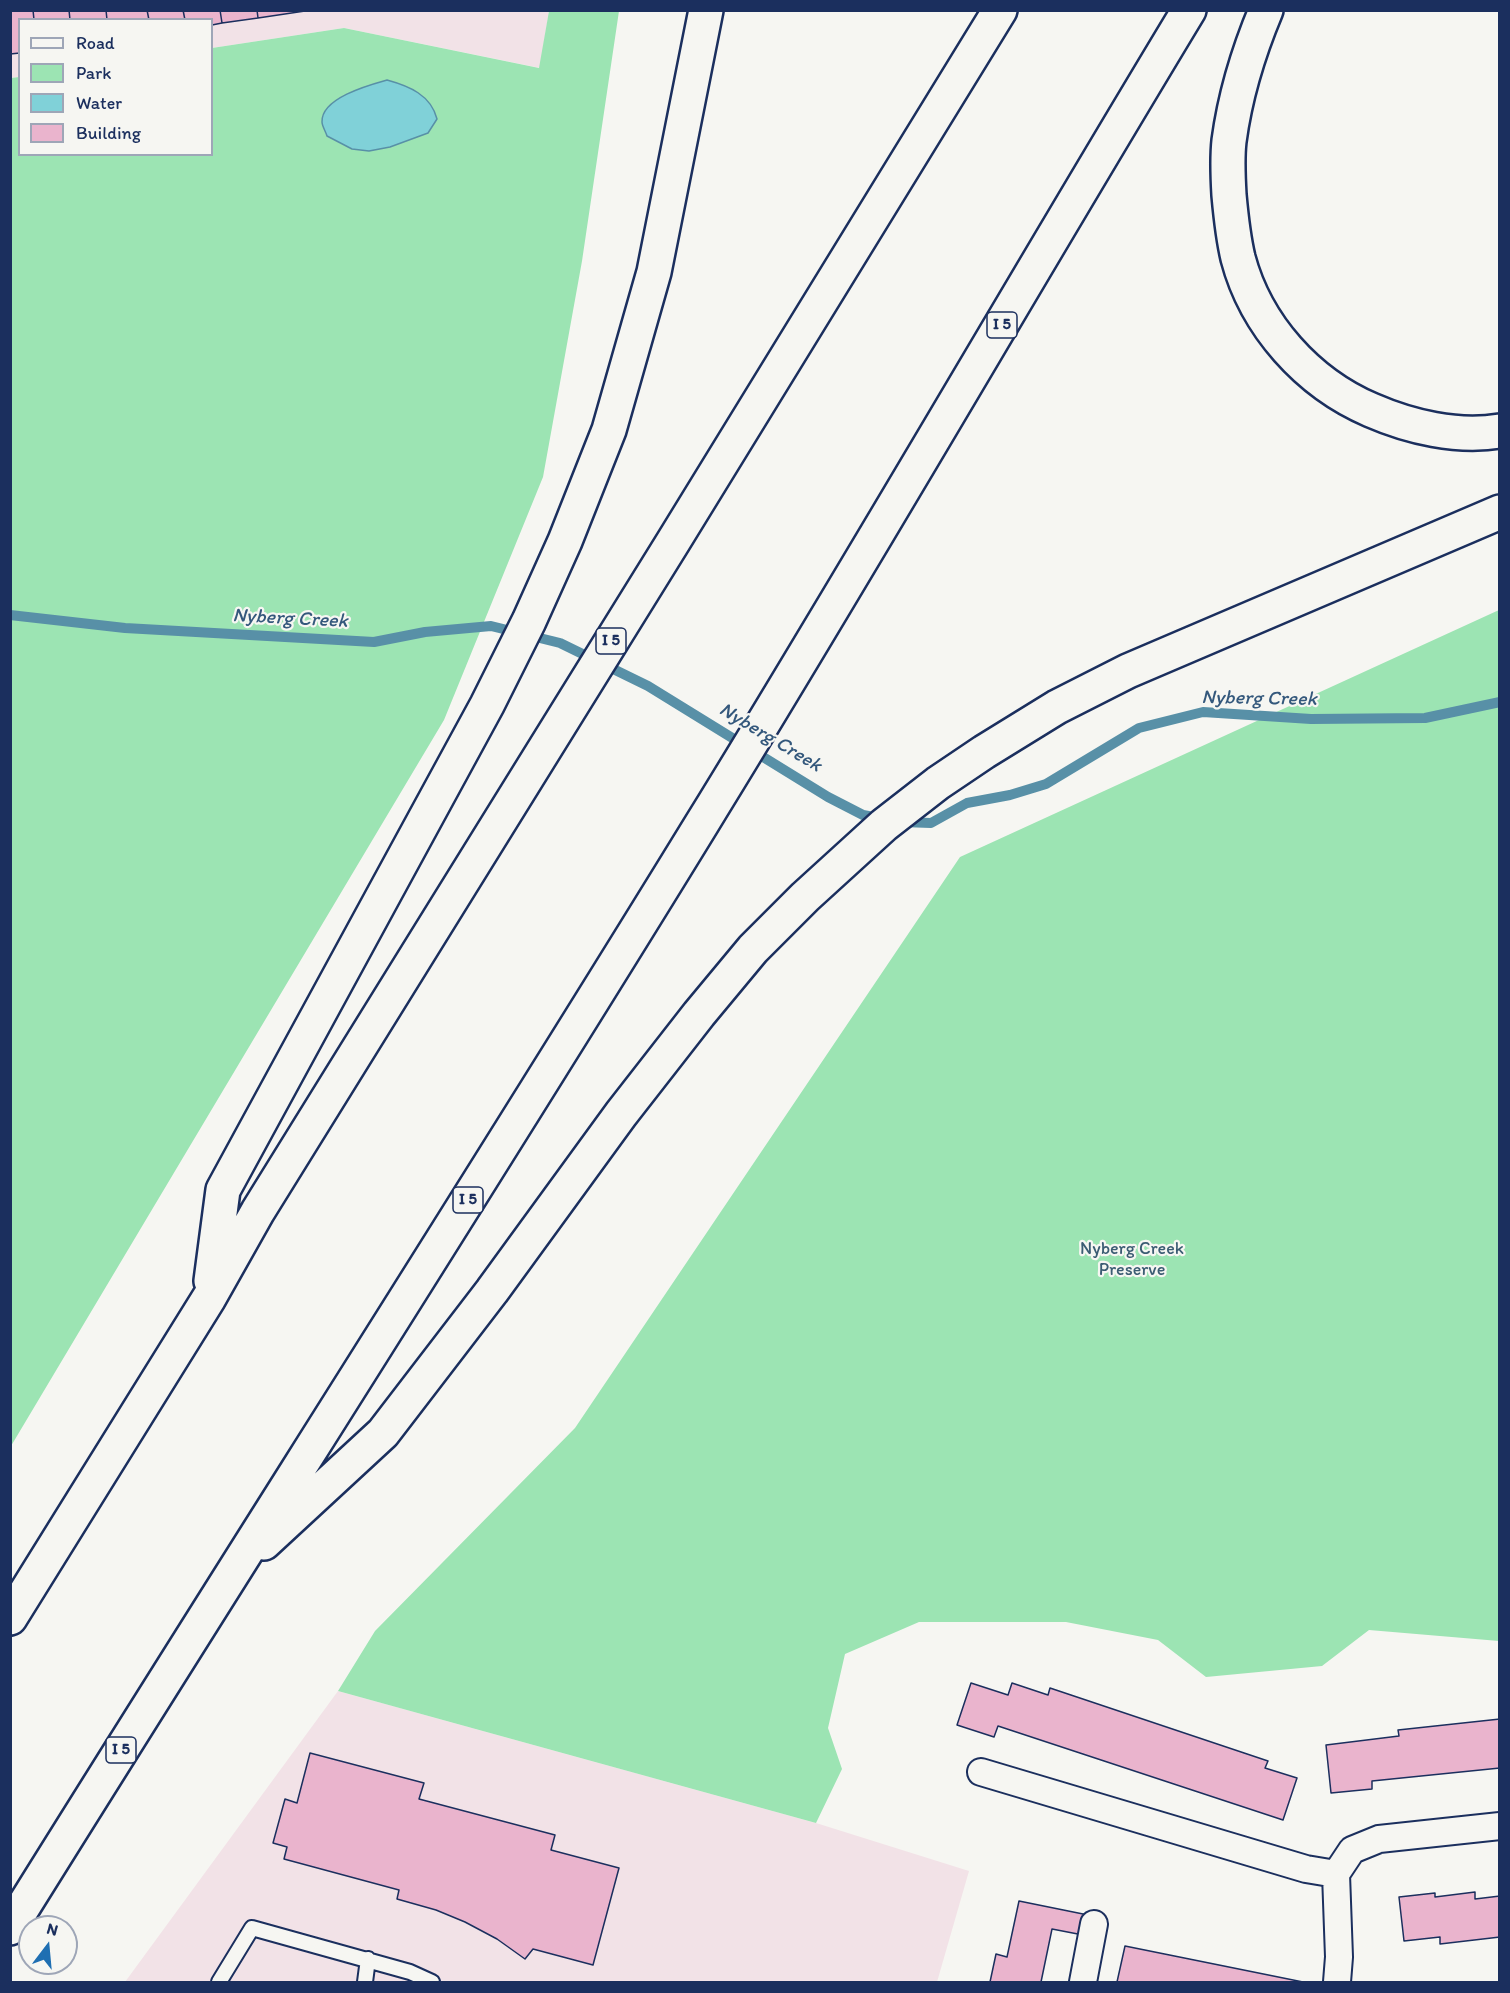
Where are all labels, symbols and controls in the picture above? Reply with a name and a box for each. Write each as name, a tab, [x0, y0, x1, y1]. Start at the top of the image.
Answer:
legend	[18, 18, 213, 156]
text: Road	[76, 32, 115, 54]
text: Park	[76, 62, 111, 84]
text: Water	[76, 92, 122, 114]
text: Building	[76, 122, 141, 144]
road number: I 5	[987, 312, 1017, 338]
water label: Nyberg Creek	[232, 604, 348, 634]
road number: I 5	[596, 628, 626, 654]
water label: Nyberg Creek	[1201, 686, 1317, 712]
water label: Nyberg Creek	[714, 698, 826, 778]
road number: I 5	[453, 1187, 483, 1213]
park label: Nyberg Creek Preserve	[1080, 1238, 1184, 1280]
road number: I 5	[106, 1737, 136, 1763]
north arrow	[18, 1915, 78, 1975]
text: N	[45, 1919, 60, 1940]

